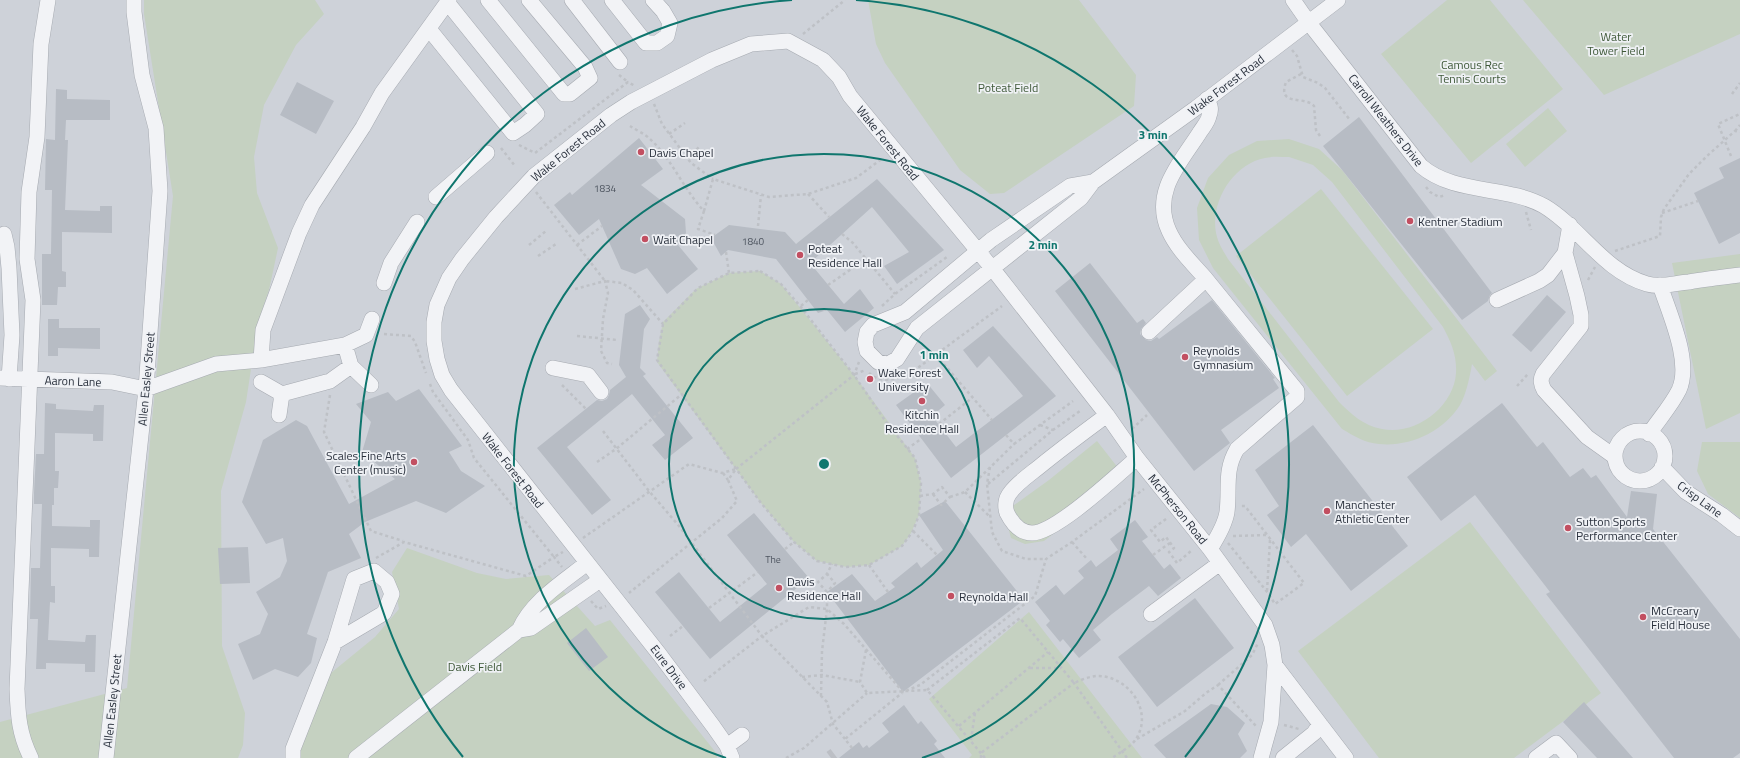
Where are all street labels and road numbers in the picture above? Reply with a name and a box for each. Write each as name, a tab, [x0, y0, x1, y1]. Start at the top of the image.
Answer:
street label: Wake Forest Road	[1184, 50, 1268, 120]
street label: Carroll Weathers Drive	[1344, 70, 1428, 170]
street label: Wake Forest Road	[852, 101, 924, 185]
street label: Wake Forest Road	[526, 114, 610, 186]
street label: Allen Easley Street	[132, 330, 160, 427]
street label: Aaron Lane	[44, 371, 102, 391]
street label: Wake Forest Road	[477, 428, 549, 512]
street label: McPherson Road	[1144, 470, 1212, 548]
street label: Crisp Lane	[1673, 476, 1727, 522]
street label: Eure Drive	[646, 641, 692, 693]
street label: Allen Easley Street	[98, 652, 126, 749]

